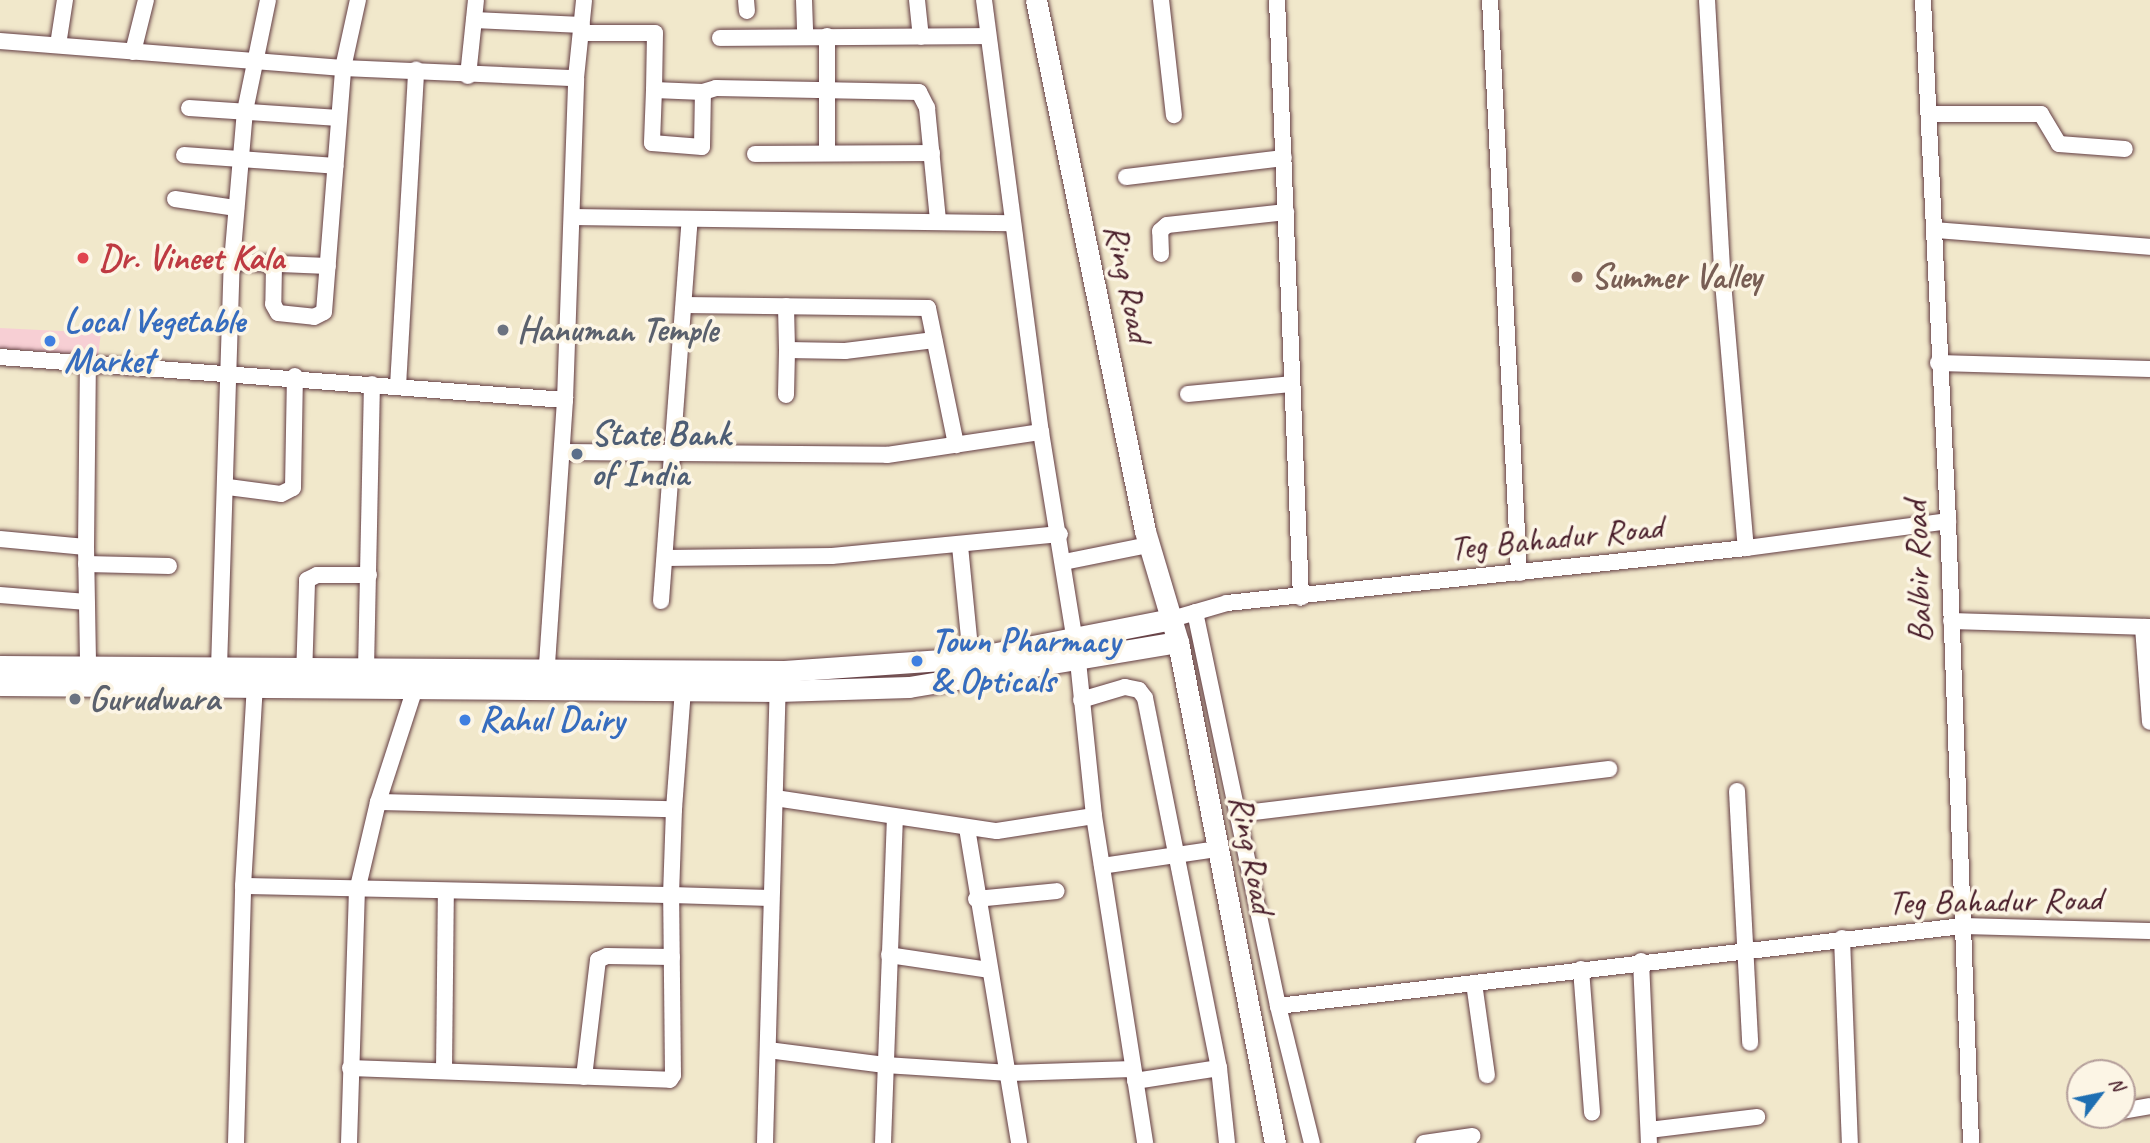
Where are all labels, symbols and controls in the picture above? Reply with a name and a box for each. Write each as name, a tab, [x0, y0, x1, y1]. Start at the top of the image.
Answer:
street label: Ring Road	[1095, 220, 1161, 346]
place label: Dr. Vineet Kala	[99, 237, 284, 279]
marker: Dr. Vineet Kala	[73, 248, 93, 268]
place label: Summer Valley	[1591, 256, 1762, 298]
marker: Summer Valley	[1569, 269, 1585, 285]
place label: Local Vegetable Market	[64, 300, 245, 382]
place label: Hanuman Temple	[517, 309, 718, 351]
marker: Hanuman Temple	[495, 322, 511, 338]
marker: Local Vegetable Market	[42, 333, 58, 349]
place label: State Bank of India	[591, 413, 731, 495]
marker: State Bank of India	[569, 446, 585, 462]
street label: Balbir Road	[1895, 501, 1941, 643]
street label: Teg Bahadur Road	[1447, 506, 1665, 570]
place label: Town Pharmacy & Opticals	[931, 620, 1119, 702]
marker: Town Pharmacy & Opticals	[909, 653, 925, 669]
place label: Gurudwara	[89, 678, 220, 720]
marker: Gurudwara	[67, 691, 83, 707]
place label: Rahul Dairy	[479, 699, 625, 741]
marker: Rahul Dairy	[457, 712, 473, 728]
street label: Ring Road	[1220, 791, 1284, 917]
street label: Teg Bahadur Road	[1887, 878, 2103, 924]
north arrow	[2066, 1059, 2136, 1129]
text: N	[2104, 1073, 2130, 1095]

